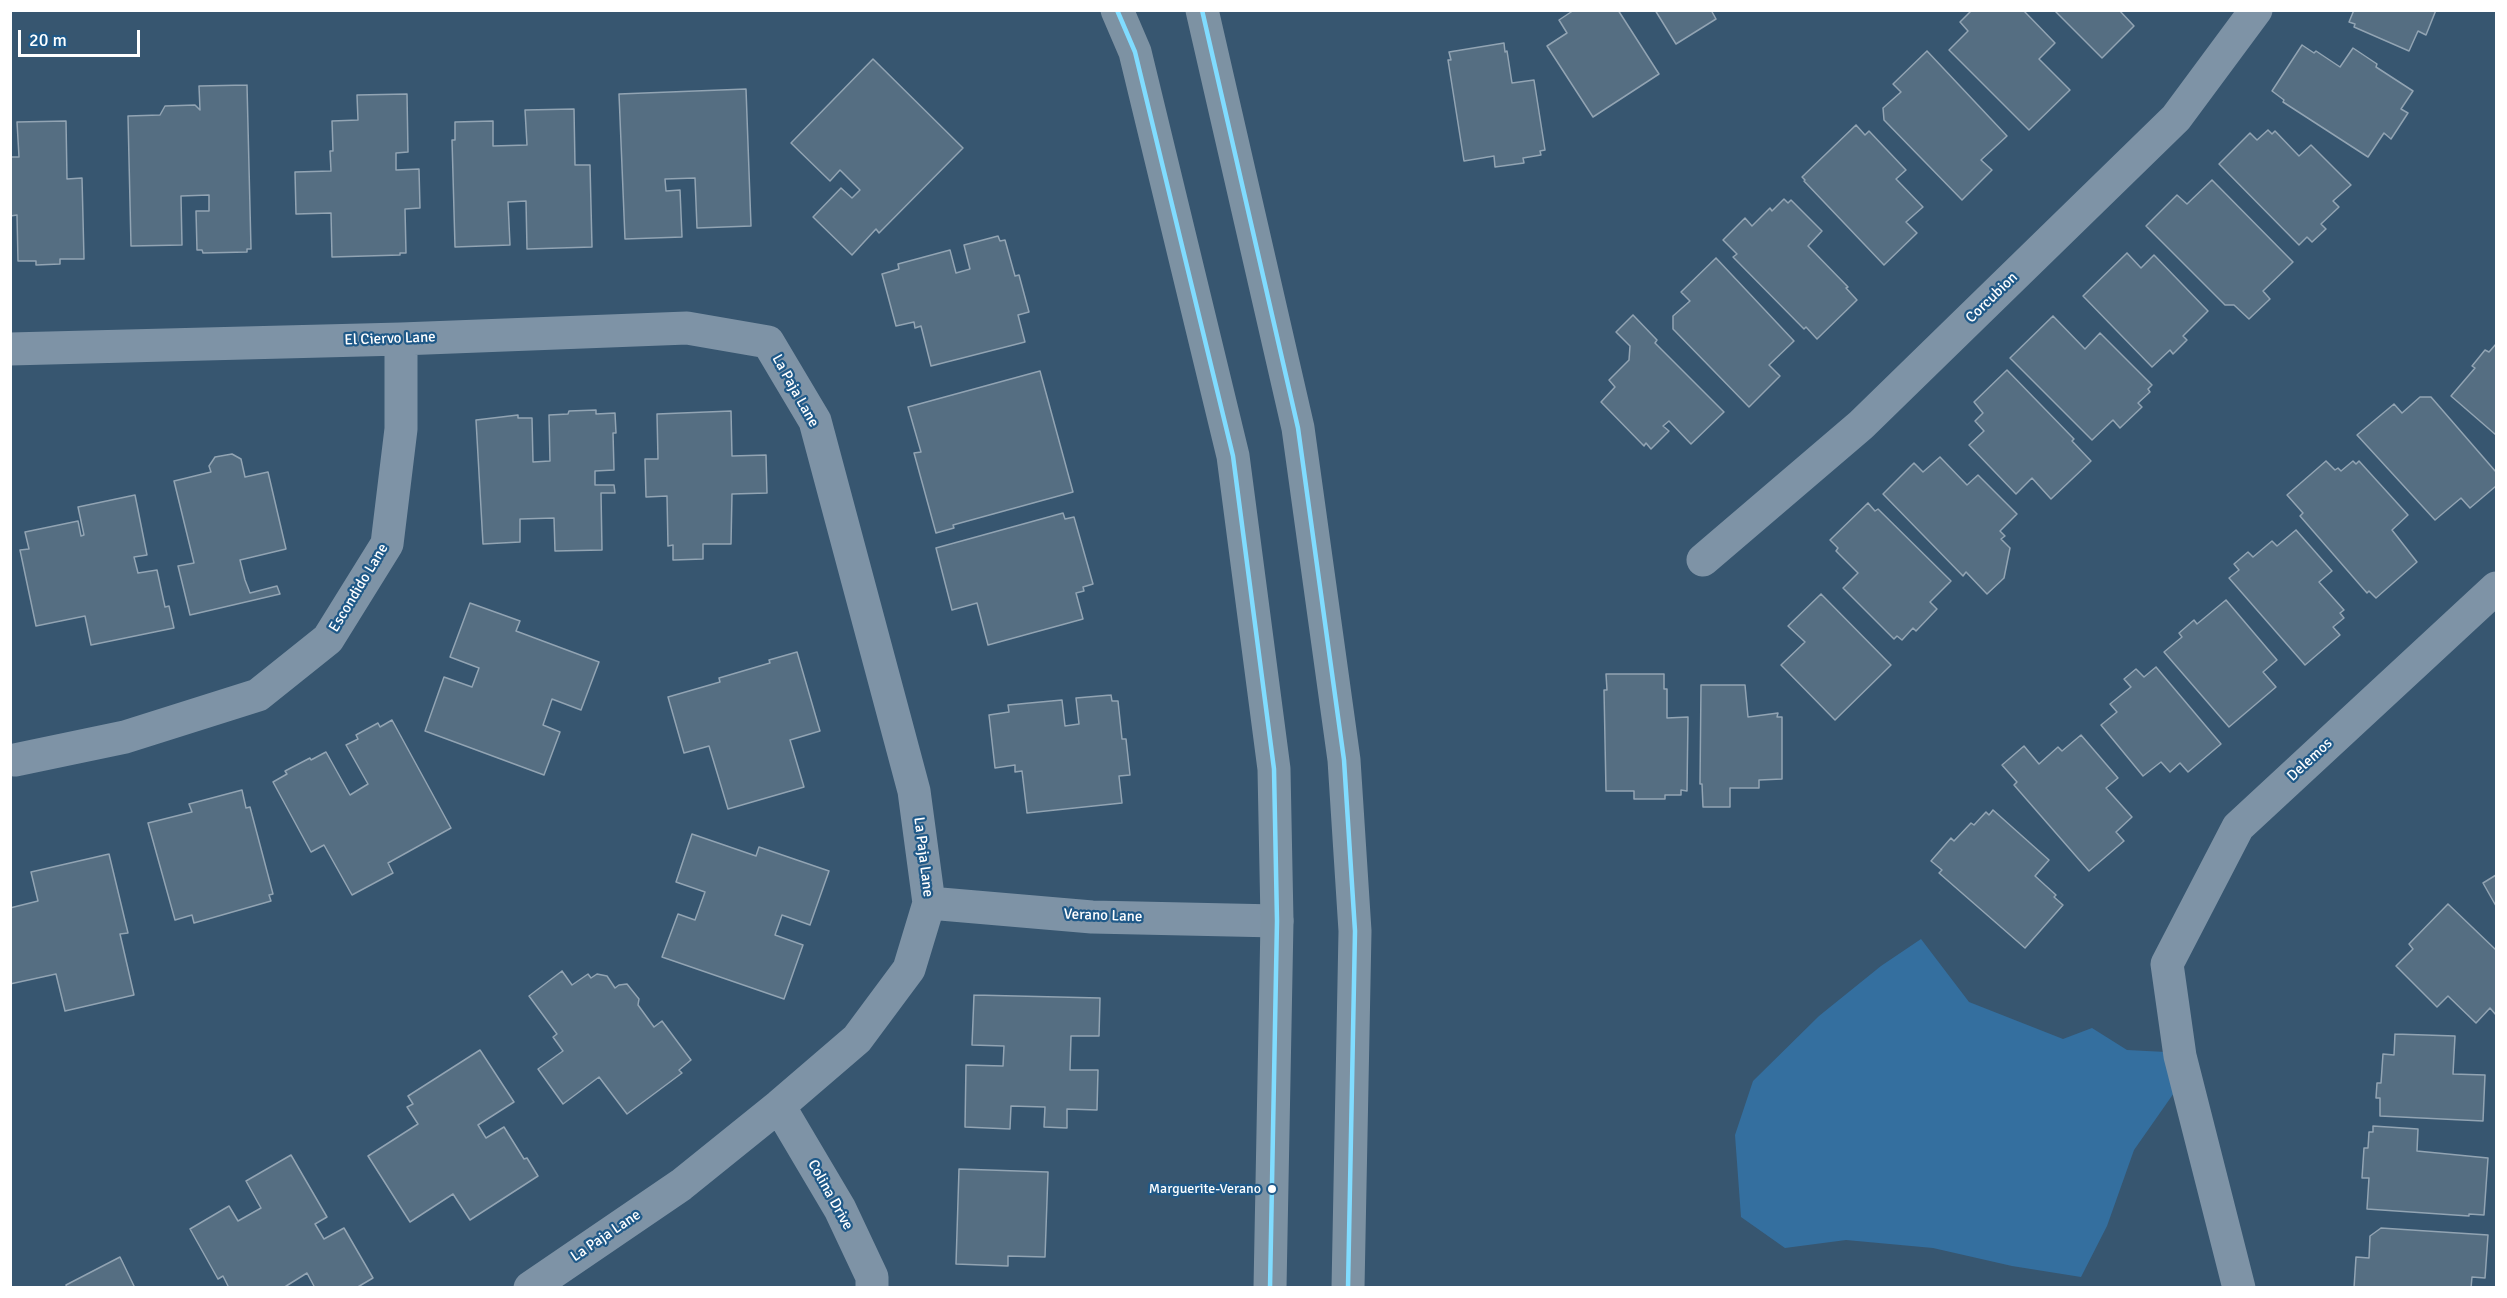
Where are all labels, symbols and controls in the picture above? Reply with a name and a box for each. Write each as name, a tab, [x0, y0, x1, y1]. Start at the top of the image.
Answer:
scale bar	[21, 18, 142, 56]
text: 20 m	[29, 29, 67, 51]
street label: Corcubion	[1962, 269, 2022, 327]
street label: El Ciervo Lane	[344, 328, 436, 350]
street label: La Paja Lane	[768, 351, 822, 431]
street label: Escondido Lane	[326, 541, 392, 635]
street label: Delemos	[2284, 735, 2336, 785]
street label: La Paja Lane	[909, 816, 937, 898]
street label: Verano Lane	[1063, 906, 1143, 926]
street label: Colina Drive	[803, 1157, 857, 1233]
place label: Marguerite-Verano	[1149, 1181, 1261, 1197]
marker: Marguerite-Verano	[1266, 1183, 1278, 1195]
street label: La Paja Lane	[568, 1206, 644, 1266]

